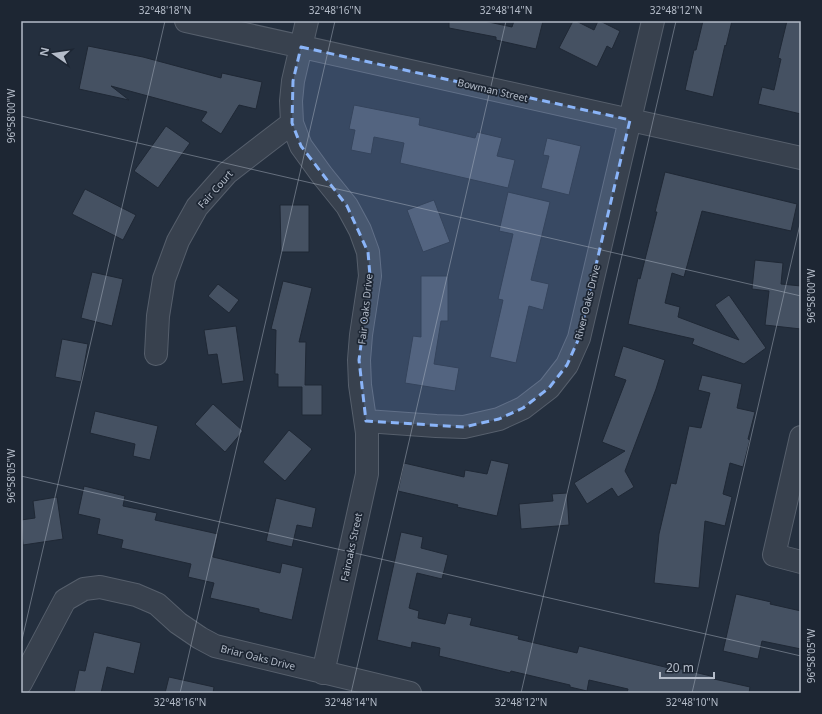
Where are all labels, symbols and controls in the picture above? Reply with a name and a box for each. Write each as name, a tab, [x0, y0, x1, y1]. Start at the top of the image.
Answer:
text: 32°48'18"N	[139, 3, 191, 17]
text: 32°48'16"N	[309, 3, 361, 17]
text: 32°48'14"N	[480, 3, 532, 17]
text: 32°48'12"N	[650, 3, 702, 17]
north arrow	[34, 34, 74, 74]
text: N	[35, 46, 52, 58]
street label: Bowman Street	[456, 75, 530, 105]
text: 96°58'00"W	[4, 88, 18, 143]
street label: Fair Court	[194, 167, 236, 211]
street label: River Oaks Drive	[571, 263, 603, 341]
text: 96°58'00"W	[804, 268, 818, 323]
street label: Fair Oaks Drive	[354, 273, 376, 345]
text: 96°58'05"W	[4, 448, 18, 503]
street label: Fairoaks Street	[337, 511, 365, 583]
text: 96°58'05"W	[804, 628, 818, 683]
street label: Briar Oaks Drive	[219, 641, 297, 673]
scale bar	[660, 654, 714, 680]
text: 20 m	[666, 659, 694, 676]
text: 32°48'16"N	[154, 695, 206, 709]
text: 32°48'14"N	[325, 695, 377, 709]
text: 32°48'12"N	[495, 695, 547, 709]
text: 32°48'10"N	[666, 695, 718, 709]

